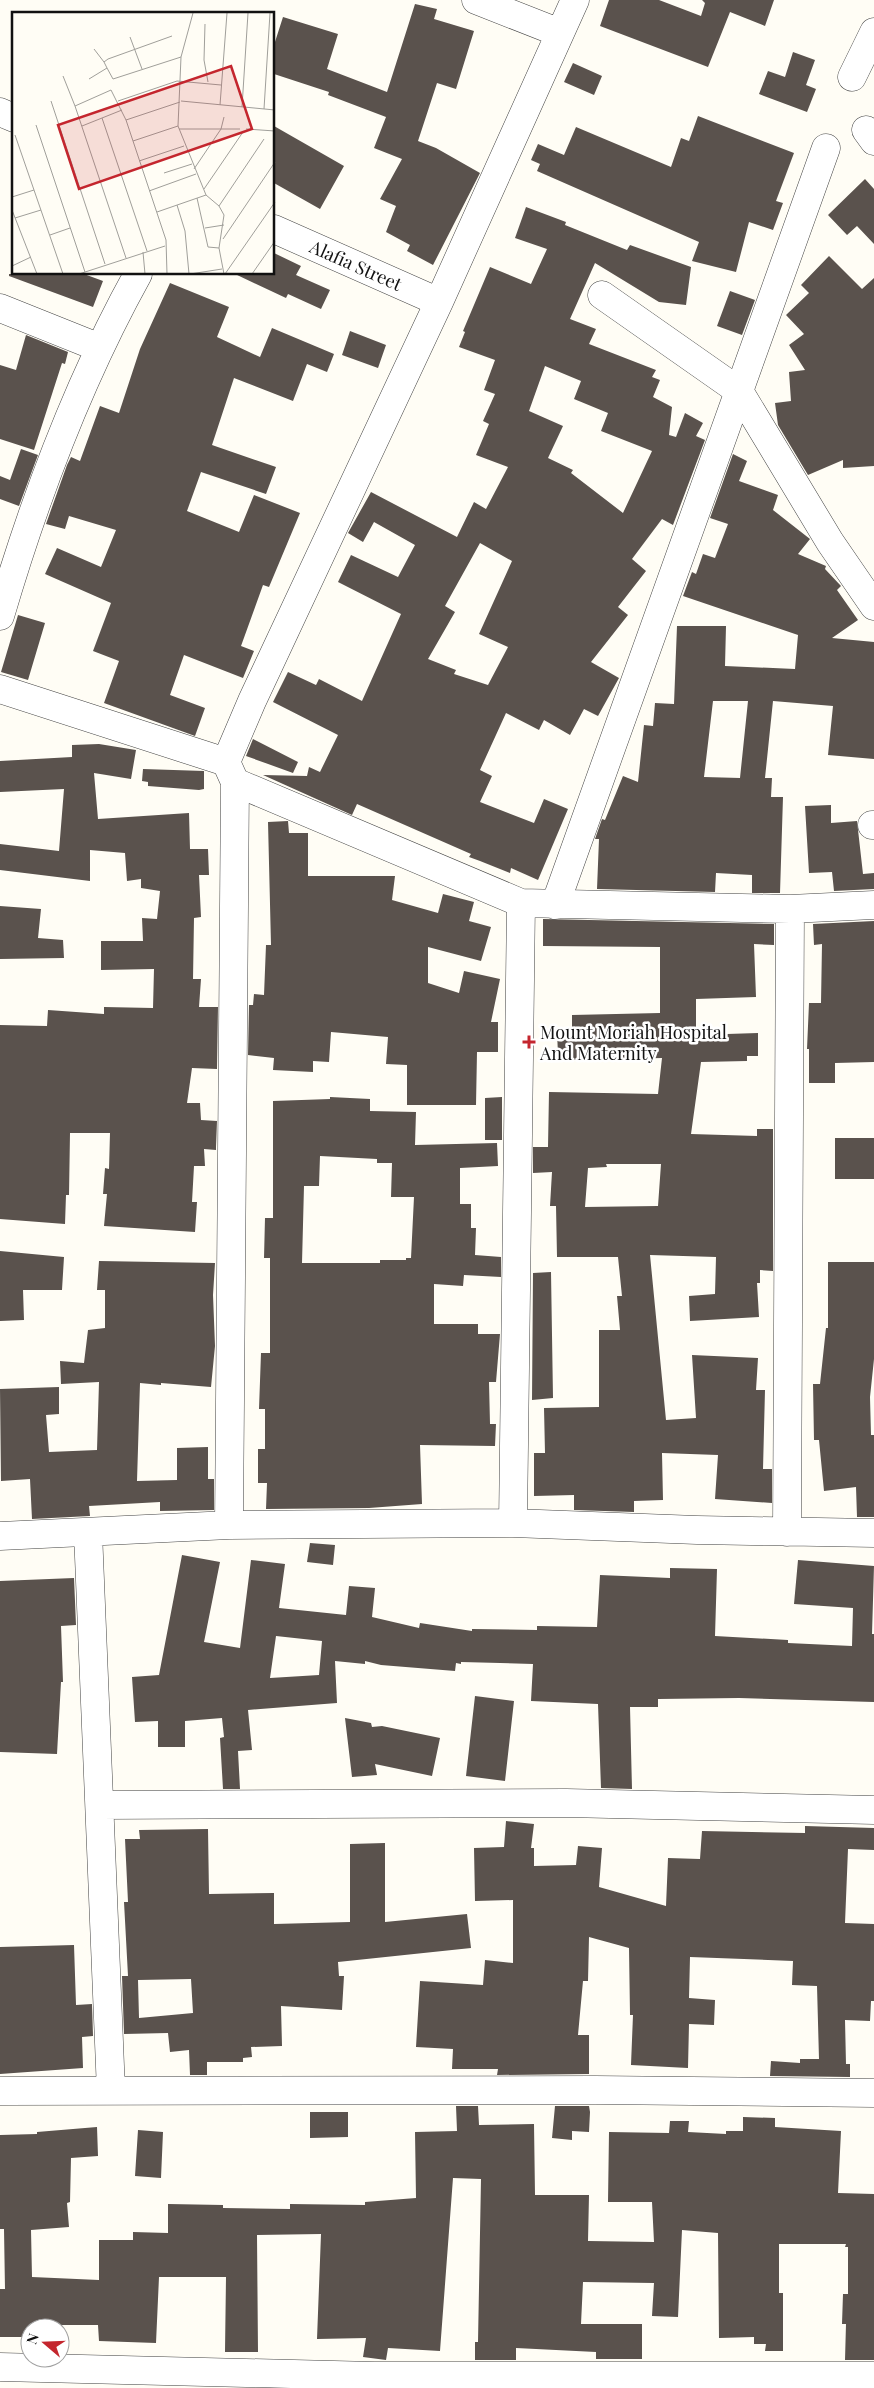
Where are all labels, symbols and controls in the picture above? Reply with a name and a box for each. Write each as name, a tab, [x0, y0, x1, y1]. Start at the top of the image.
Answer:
inset map	[12, 12, 275, 275]
street label: Alafia Street	[305, 234, 406, 296]
place label: Mount Moriah Hospital And Maternity	[539, 1020, 727, 1065]
marker: Mount Moriah Hospital And Maternity	[522, 1035, 536, 1049]
north arrow	[20, 2318, 70, 2368]
text: N	[22, 2331, 43, 2346]

